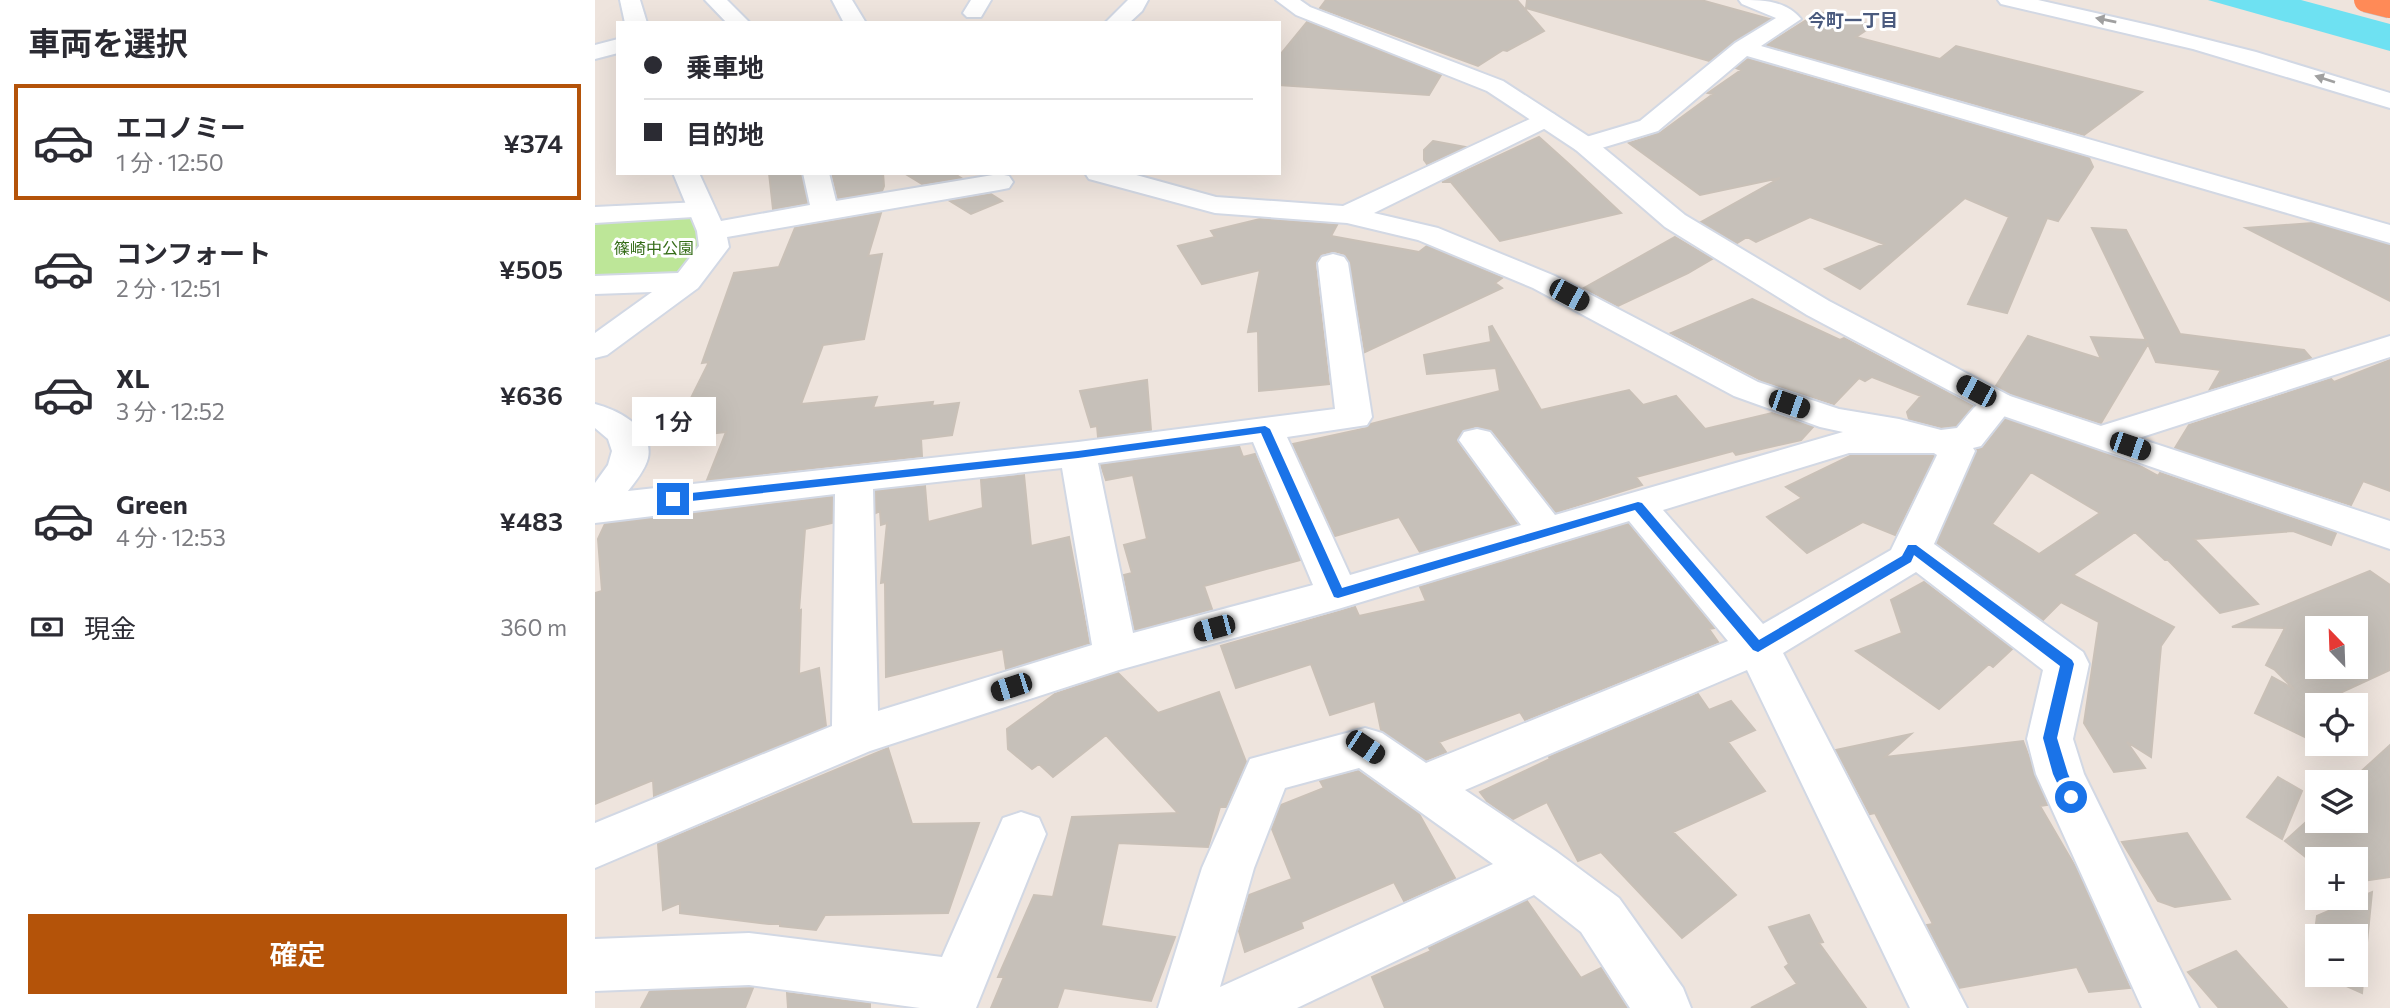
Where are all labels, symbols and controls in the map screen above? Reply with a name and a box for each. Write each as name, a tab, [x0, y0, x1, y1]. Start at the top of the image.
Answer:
district label: 今町一丁目	[1808, 9, 1898, 31]
one-way arrow	[2095, 14, 2117, 25]
text: 車両を選択	[28, 22, 188, 62]
text: 乗車地	[686, 51, 764, 82]
one-way arrow	[2315, 73, 2336, 84]
icon: car	[32, 111, 95, 174]
text: エコノミー	[116, 111, 246, 142]
text: 目的地	[686, 118, 764, 149]
text: ¥374	[503, 127, 563, 158]
text: 1 分 · 12:50	[116, 148, 224, 176]
icon: car	[32, 237, 95, 300]
text: コンフォート	[116, 237, 271, 268]
park label: 篠崎中公園	[614, 238, 694, 257]
text: ¥505	[499, 253, 563, 284]
text: 2 分 · 12:51	[116, 274, 221, 302]
car	[1546, 276, 1593, 314]
text: XL	[116, 362, 150, 393]
icon: car	[32, 363, 95, 426]
car	[1953, 372, 2000, 410]
text: ¥636	[500, 379, 563, 410]
car	[1766, 387, 1813, 421]
text: 3 分 · 12:52	[116, 397, 225, 425]
callout: 1 分	[631, 398, 715, 447]
text: 1 分	[655, 407, 693, 435]
car	[2107, 429, 2154, 463]
route end	[657, 483, 689, 515]
text: Green	[116, 488, 188, 519]
icon: car	[32, 489, 95, 552]
text: ¥483	[500, 505, 563, 536]
text: 4 分 · 12:53	[116, 523, 226, 551]
icon: cash	[28, 608, 66, 646]
text: 現金	[84, 612, 136, 643]
car	[1191, 612, 1238, 644]
text: 360 m	[500, 613, 567, 641]
north arrow	[2305, 616, 2368, 679]
map controls	[2305, 616, 2368, 987]
car	[988, 671, 1035, 703]
button: locate	[2305, 693, 2368, 756]
car	[1342, 727, 1389, 767]
button: layers	[2305, 770, 2368, 833]
route start	[2055, 781, 2087, 813]
button: +	[2305, 847, 2368, 910]
button: 確定	[28, 914, 567, 994]
button: −	[2305, 924, 2368, 987]

